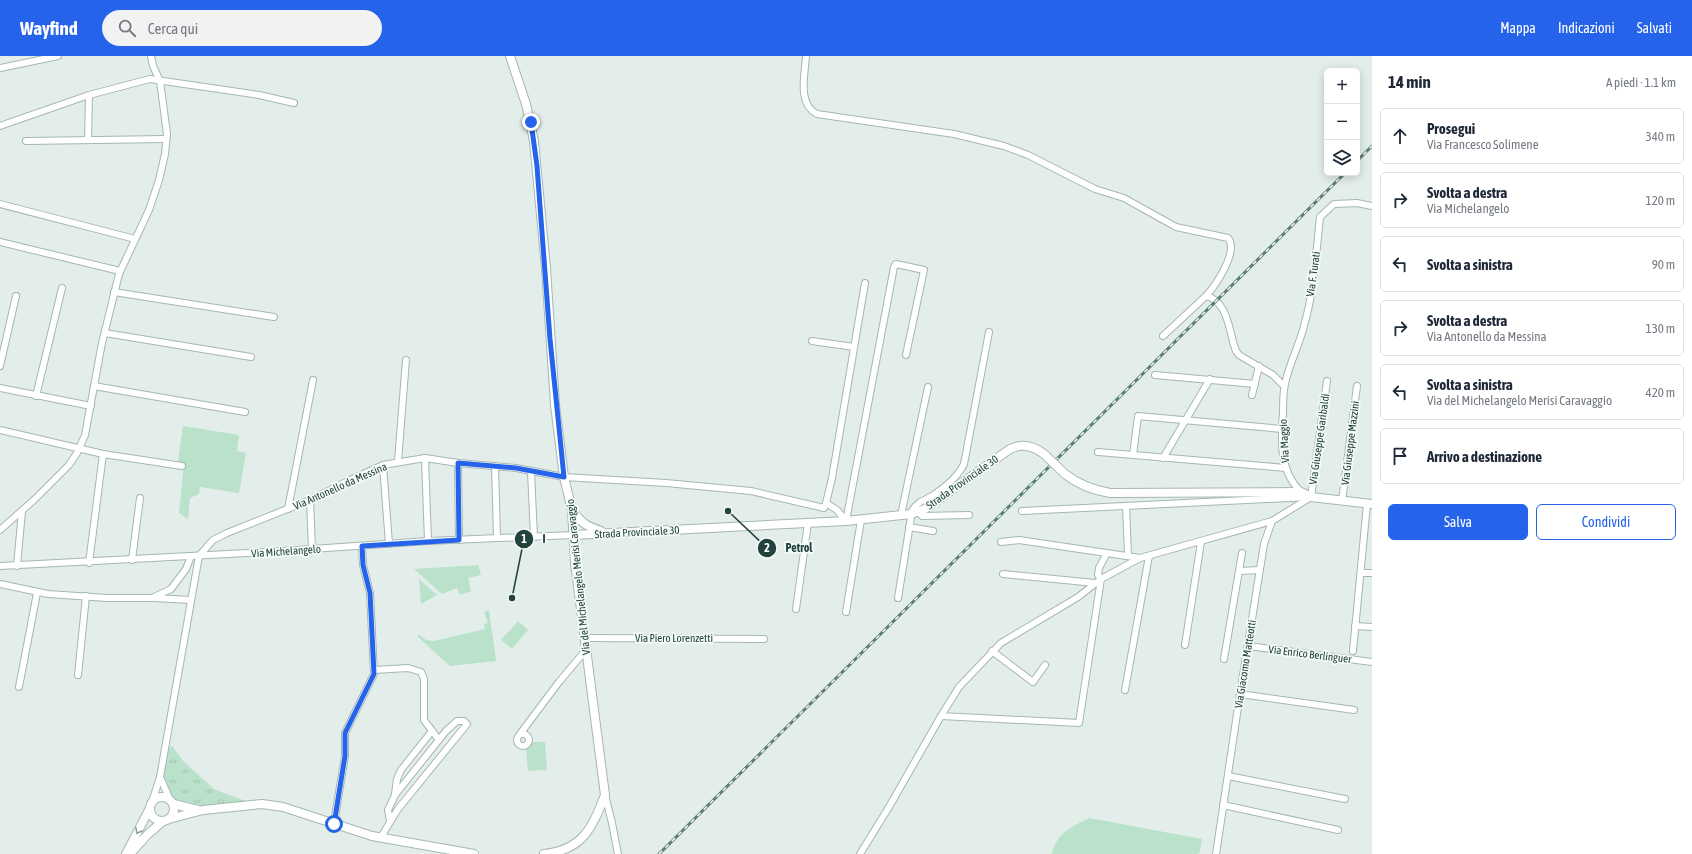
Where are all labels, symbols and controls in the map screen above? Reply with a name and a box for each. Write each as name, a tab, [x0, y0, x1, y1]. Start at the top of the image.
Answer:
search box	[102, 10, 382, 46]
text: Wayfind	[20, 17, 78, 39]
icon: search	[116, 17, 138, 39]
text: Cerca qui	[148, 20, 198, 37]
text: Mappa	[1500, 20, 1536, 36]
text: Indicazioni	[1558, 20, 1615, 36]
text: Salvati	[1637, 20, 1672, 36]
map controls	[1324, 68, 1360, 176]
button: +	[1324, 68, 1360, 104]
text: 14 min	[1388, 72, 1431, 92]
text: A piedi · 1.1 km	[1606, 75, 1676, 90]
button: −	[1324, 104, 1360, 140]
route end	[522, 113, 540, 131]
text: Prosegui	[1427, 120, 1475, 137]
icon: ahead	[1389, 125, 1411, 147]
text: 340 m	[1646, 129, 1675, 144]
text: Via Francesco Solimene	[1427, 137, 1539, 152]
button: layers	[1324, 140, 1360, 176]
text: Svolta a destra	[1427, 184, 1507, 201]
icon: right	[1389, 189, 1411, 211]
text: 120 m	[1646, 193, 1675, 208]
text: Via Michelangelo	[1427, 201, 1509, 216]
street label: Via F. Turati	[1304, 251, 1322, 297]
icon: left	[1389, 253, 1411, 275]
text: Svolta a sinistra	[1427, 256, 1513, 273]
text: 90 m	[1652, 257, 1675, 272]
text: Svolta a destra	[1427, 312, 1507, 329]
icon: right	[1389, 317, 1411, 339]
text: 130 m	[1646, 321, 1675, 336]
text: Via Antonello da Messina	[1427, 329, 1547, 344]
text: Svolta a sinistra	[1427, 376, 1513, 393]
icon: left	[1389, 381, 1411, 403]
text: 420 m	[1646, 385, 1675, 400]
street label: Via Giuseppe Garibaldi	[1307, 393, 1331, 485]
text: Via del Michelangelo Merisi Caravaggio	[1427, 393, 1612, 408]
street label: Via Giuseppe Mazzini	[1339, 400, 1361, 486]
street label: Via Maggio	[1277, 419, 1291, 463]
icon: arrive	[1389, 445, 1411, 467]
text: Arrivo a destinazione	[1427, 448, 1542, 465]
street label: Strada Provinciale 30	[924, 453, 1000, 511]
street label: Via Antonello da Messina	[291, 460, 389, 512]
street label: Via del Michelangelo Merisi Caravaggio	[564, 499, 592, 655]
button: Salva	[1388, 504, 1528, 540]
button: Condividi	[1536, 504, 1676, 540]
street label: Strada Provinciale 30	[594, 524, 680, 540]
callout: I	[514, 527, 553, 551]
text: 1	[521, 532, 527, 546]
text: I	[542, 532, 546, 546]
callout: Petrol	[757, 536, 820, 560]
text: 2	[764, 541, 770, 555]
text: Petrol	[785, 541, 813, 555]
street label: Via Michelangelo	[251, 543, 321, 559]
street label: Via Giacomo Matteotti	[1232, 619, 1258, 709]
street label: Via Piero Lorenzetti	[635, 632, 713, 644]
street label: Via Enrico Berlinguer	[1268, 643, 1353, 665]
route start	[325, 815, 343, 833]
one-way arrow	[135, 826, 142, 834]

